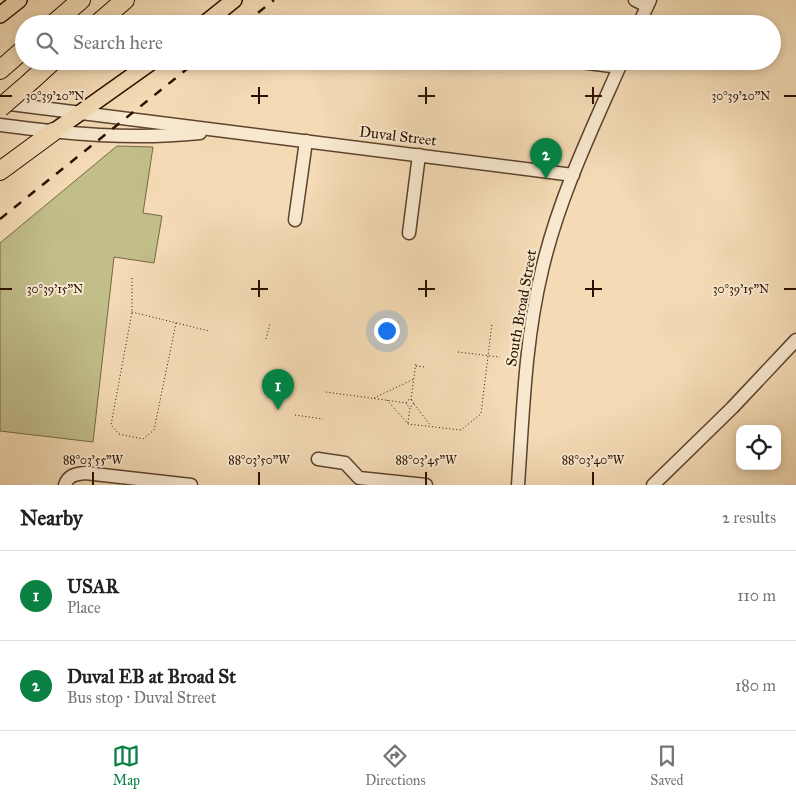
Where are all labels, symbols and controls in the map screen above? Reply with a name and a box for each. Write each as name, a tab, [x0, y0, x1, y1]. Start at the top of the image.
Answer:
search box	[15, 15, 781, 70]
icon: search	[33, 29, 61, 57]
text: Search here	[73, 31, 163, 54]
text: 30°39'20"N	[25, 89, 85, 103]
text: 30°39'20"N	[711, 89, 771, 103]
street label: Duval Street	[358, 122, 438, 150]
pin: 2	[530, 138, 562, 179]
street label: South Broad Street	[502, 247, 540, 368]
text: 30°39'15"N	[27, 282, 83, 296]
text: 30°39'15"N	[713, 282, 769, 296]
your location	[374, 318, 400, 344]
pin: 1	[262, 369, 294, 410]
map controls	[736, 425, 781, 470]
button: locate	[736, 425, 781, 470]
text: 88°03'55"W	[63, 453, 124, 467]
text: 88°03'50"W	[228, 453, 290, 467]
text: 88°03'45"W	[395, 453, 457, 467]
text: 88°03'40"W	[562, 453, 625, 467]
text: Nearby	[20, 505, 83, 531]
text: 2 results	[722, 508, 776, 527]
text: USAR	[67, 575, 119, 598]
text: 1	[33, 586, 39, 605]
text: 110 m	[737, 586, 776, 605]
text: Place	[67, 598, 101, 617]
text: Duval EB at Broad St	[67, 665, 236, 688]
text: 2	[32, 676, 40, 695]
text: 180 m	[735, 676, 776, 695]
text: Bus stop · Duval Street	[67, 688, 216, 707]
tab: Map	[112, 742, 140, 789]
tab: Directions	[365, 742, 426, 789]
tab: Saved	[650, 742, 684, 789]

